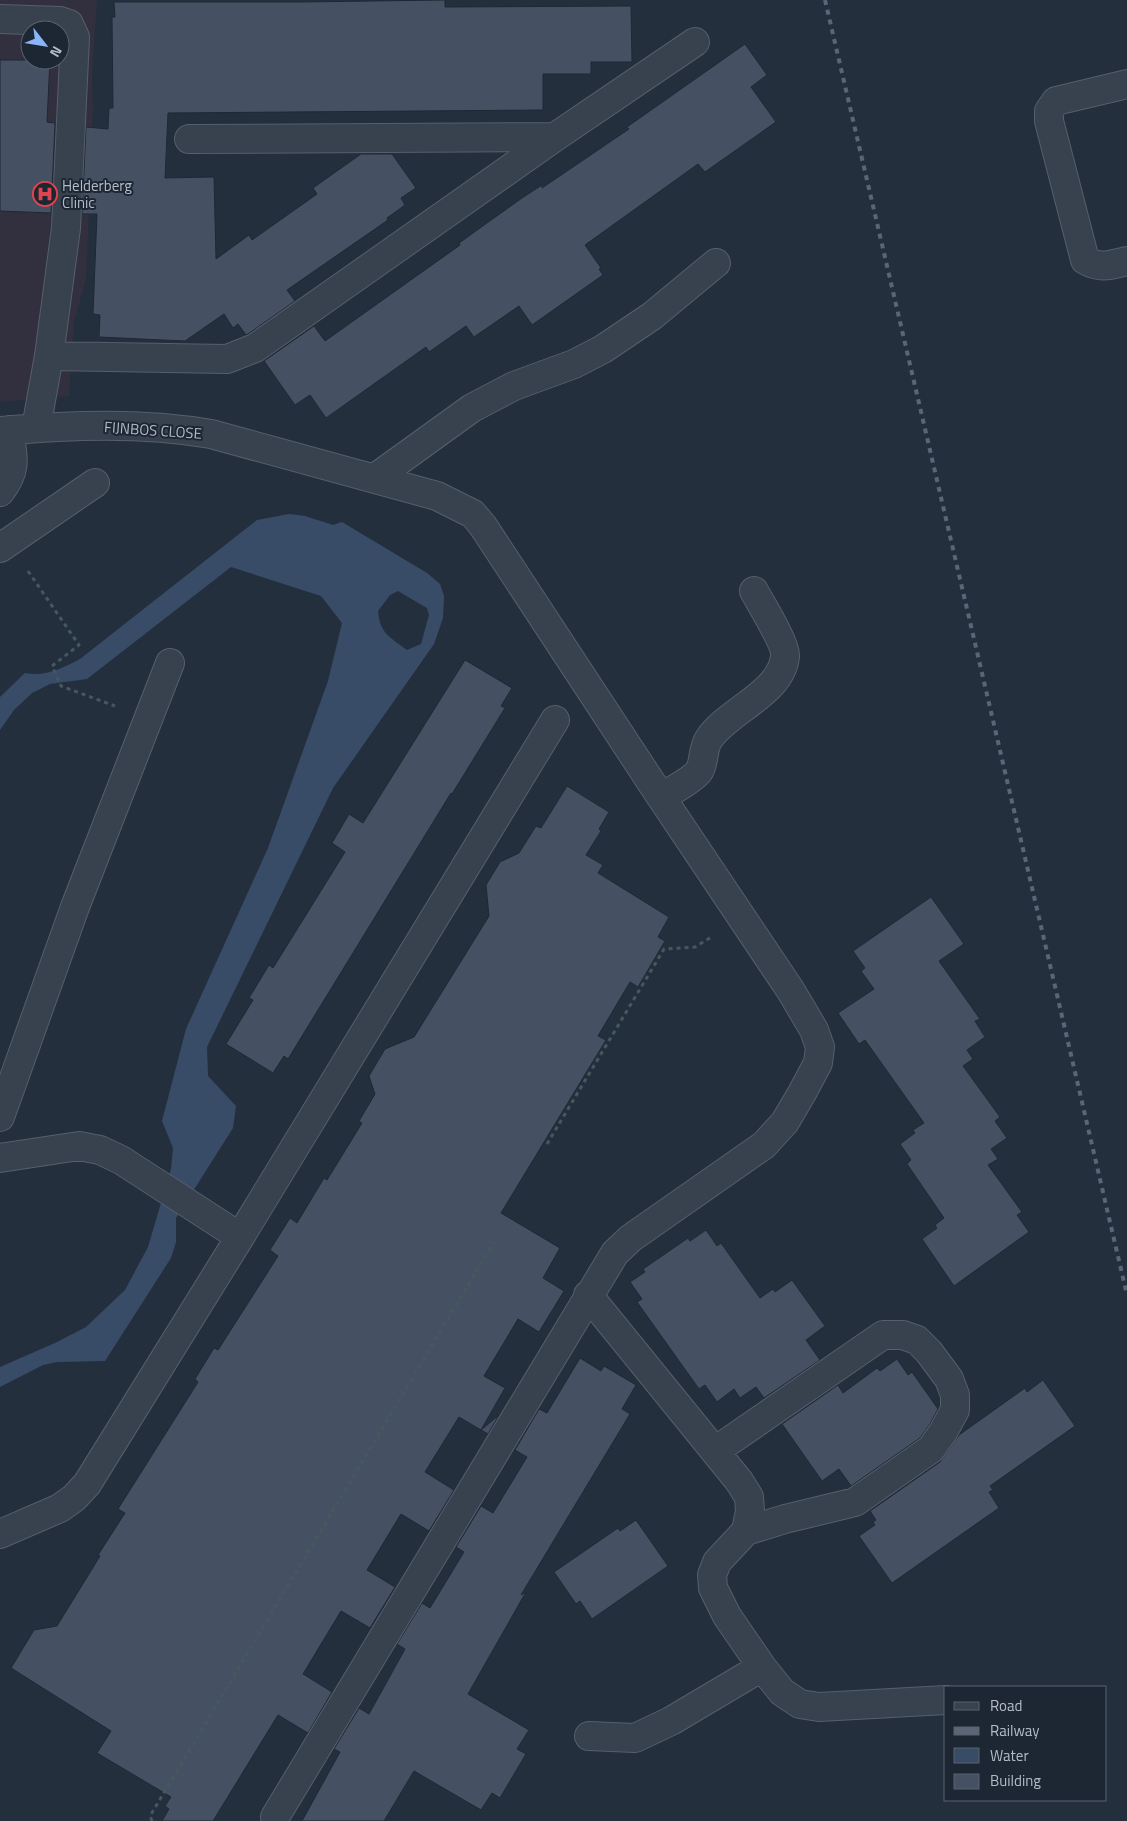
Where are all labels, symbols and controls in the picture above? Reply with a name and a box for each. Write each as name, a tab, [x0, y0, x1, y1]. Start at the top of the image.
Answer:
north arrow	[20, 20, 70, 70]
text: N	[45, 42, 68, 62]
place label: Helderberg Clinic	[62, 174, 132, 214]
hospital icon: Helderberg Clinic	[32, 181, 58, 207]
street label: FIJNBOS CLOSE	[103, 415, 203, 445]
legend	[944, 1686, 1107, 1801]
text: Road	[990, 1694, 1022, 1717]
text: Railway	[990, 1719, 1040, 1742]
text: Water	[990, 1744, 1029, 1767]
text: Building	[990, 1769, 1041, 1792]

